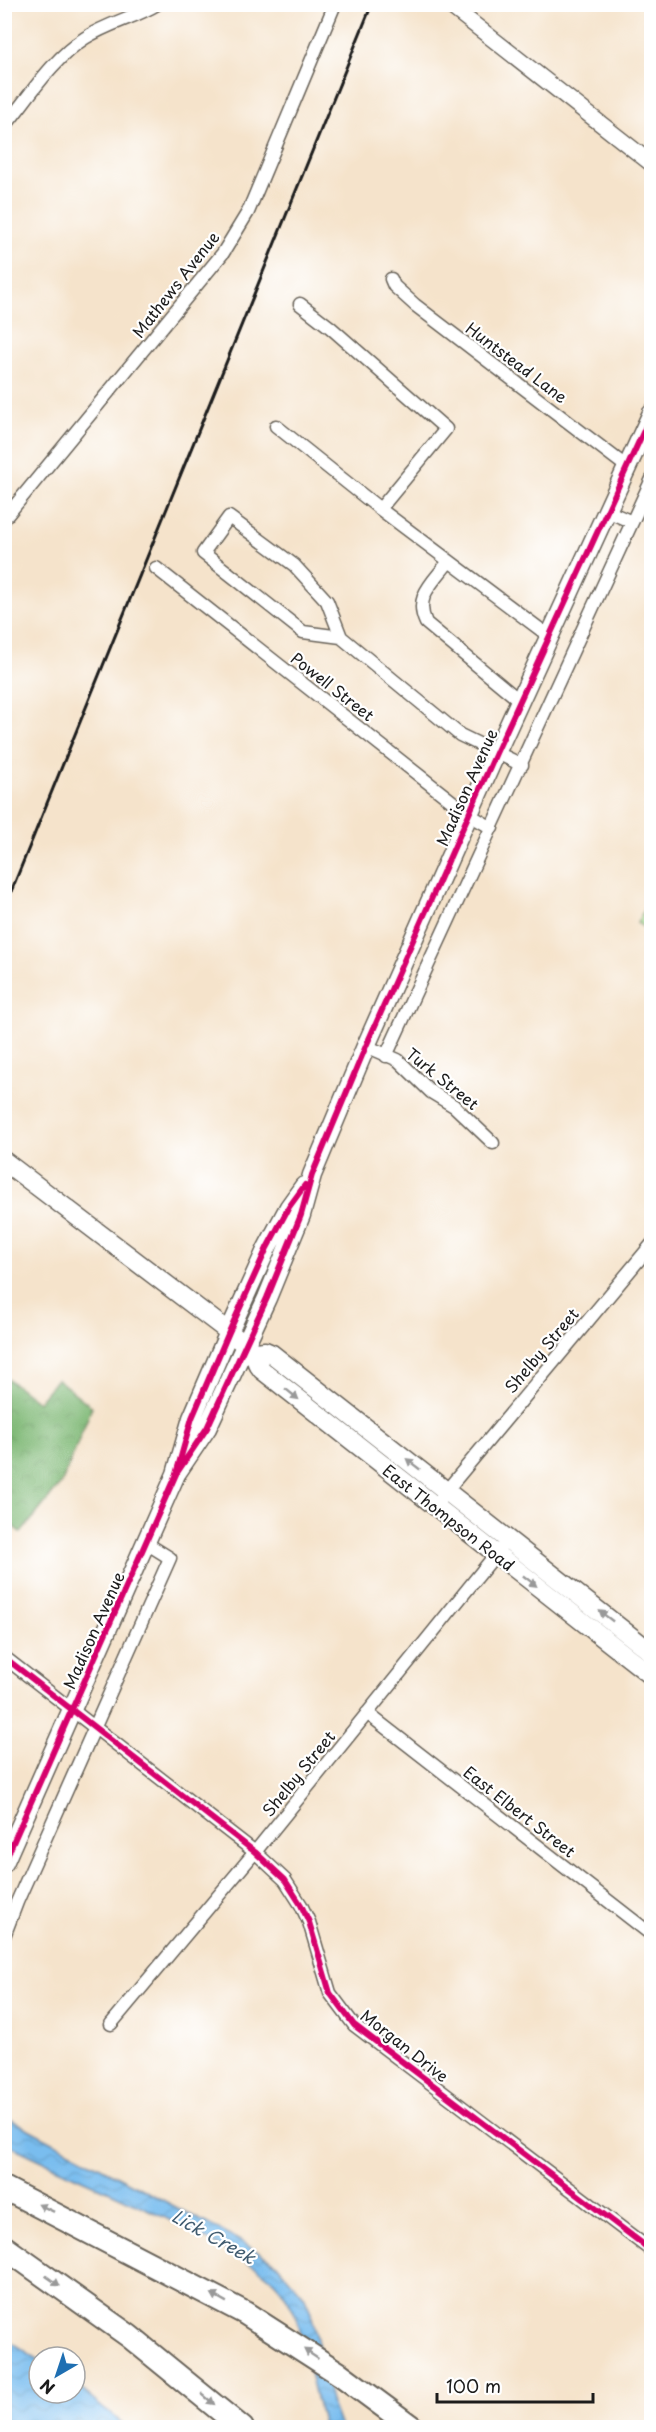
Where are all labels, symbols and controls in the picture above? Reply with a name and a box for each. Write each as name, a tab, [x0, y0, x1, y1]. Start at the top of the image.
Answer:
street label: Mathews Avenue	[126, 225, 224, 342]
street label: Huntstead Lane	[461, 316, 573, 408]
street label: Powell Street	[286, 646, 380, 727]
street label: Madison Avenue	[429, 724, 503, 849]
street label: Turk Street	[402, 1041, 484, 1115]
street label: Shelby Street	[498, 1302, 584, 1398]
one-way arrow	[284, 1387, 300, 1400]
street label: East Thompson Road	[378, 1458, 520, 1576]
one-way arrow	[405, 1458, 421, 1471]
street label: Madison Avenue	[56, 1567, 130, 1692]
one-way arrow	[522, 1575, 538, 1588]
one-way arrow	[598, 1611, 613, 1623]
street label: Shelby Street	[256, 1725, 340, 1821]
street label: East Elbert Street	[459, 1760, 582, 1863]
street label: Morgan Drive	[356, 2003, 454, 2087]
water label: Lick Creek	[167, 2202, 262, 2271]
one-way arrow	[38, 2204, 55, 2213]
one-way arrow	[44, 2275, 60, 2287]
one-way arrow	[210, 2293, 227, 2303]
north arrow	[27, 2345, 87, 2405]
one-way arrow	[303, 2349, 319, 2360]
scale bar	[437, 2366, 593, 2404]
text: 100 m	[446, 2372, 501, 2399]
text: N	[34, 2374, 59, 2401]
one-way arrow	[200, 2392, 215, 2405]

